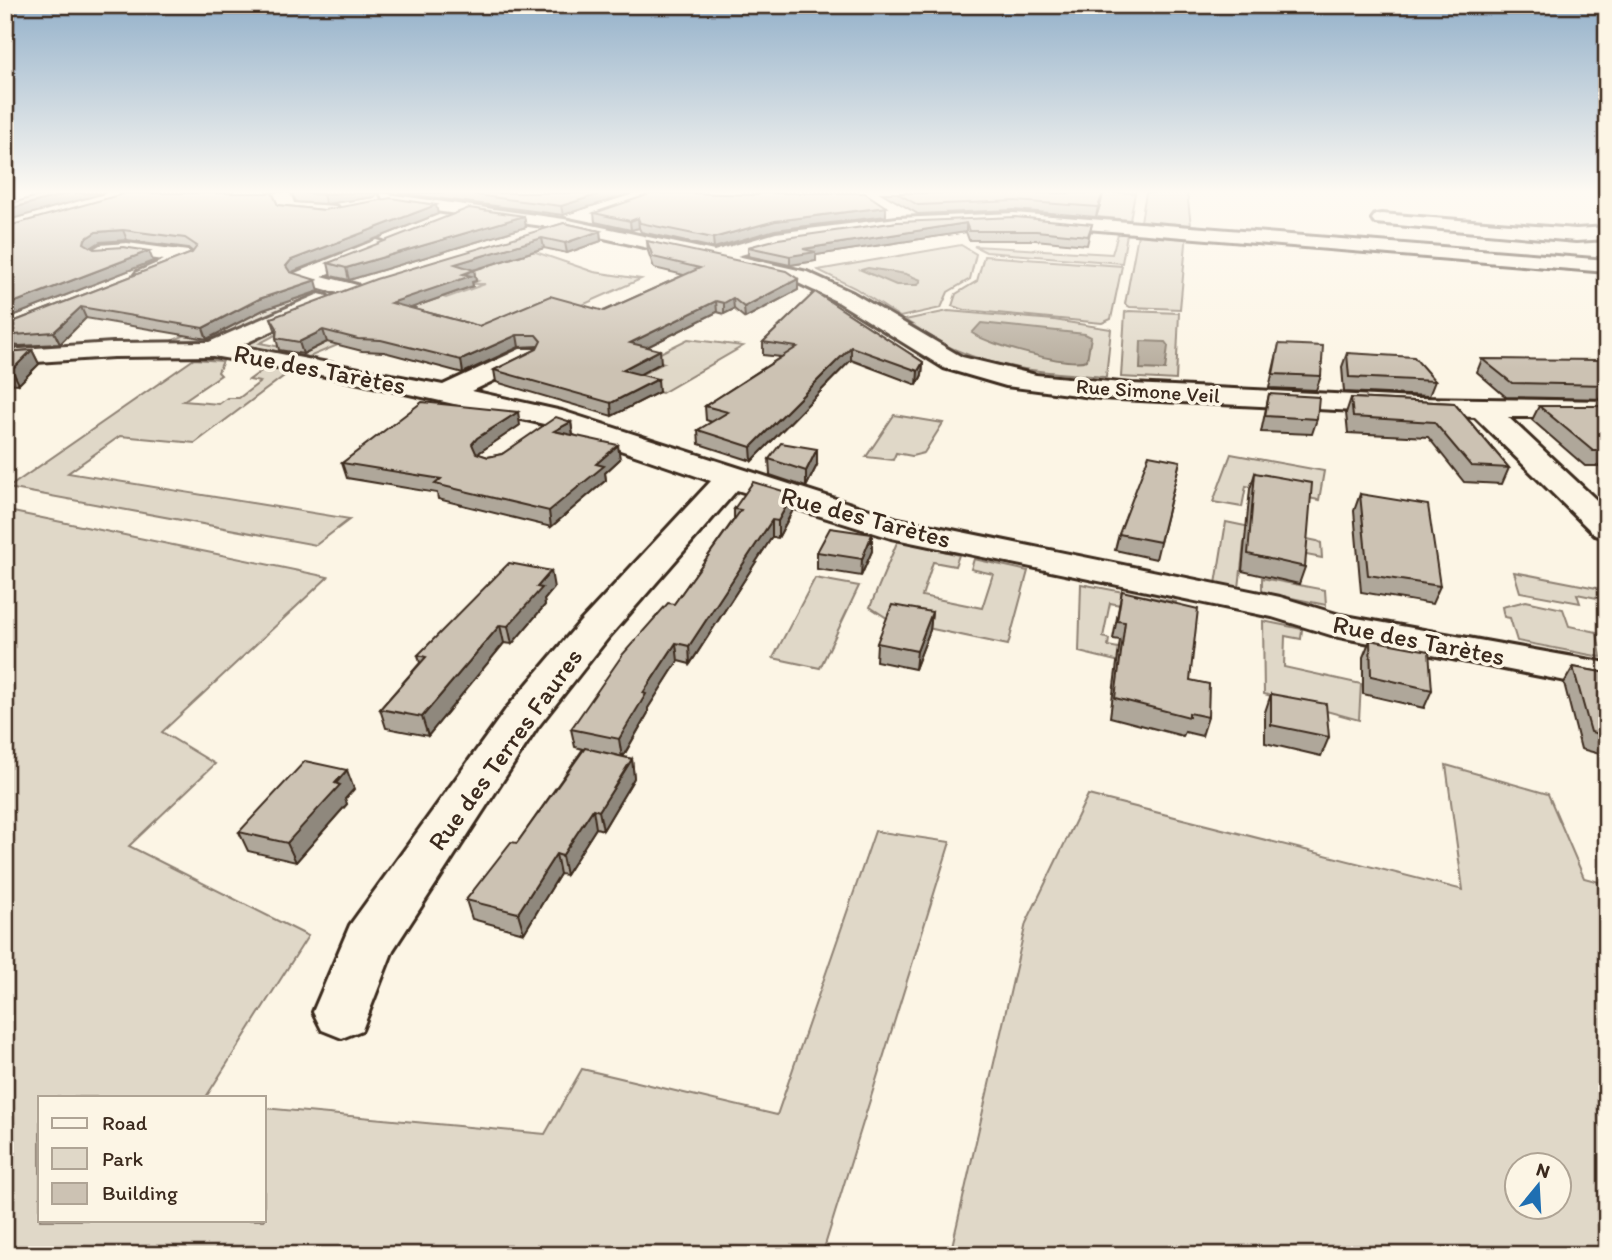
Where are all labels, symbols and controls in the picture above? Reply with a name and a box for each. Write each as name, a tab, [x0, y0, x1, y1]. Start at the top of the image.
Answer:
street label: Rue des Tarètes	[231, 337, 409, 401]
street label: Rue Simone Veil	[1075, 373, 1221, 408]
street label: Rue des Tarètes	[778, 479, 954, 555]
street label: Rue des Tarètes	[1330, 608, 1508, 672]
street label: Rue des Terres Faures	[421, 641, 589, 857]
legend	[38, 1096, 266, 1222]
text: Road	[102, 1110, 148, 1135]
text: Park	[102, 1146, 144, 1171]
north arrow	[1504, 1152, 1574, 1222]
text: N	[1533, 1157, 1553, 1183]
text: Building	[102, 1180, 178, 1205]

